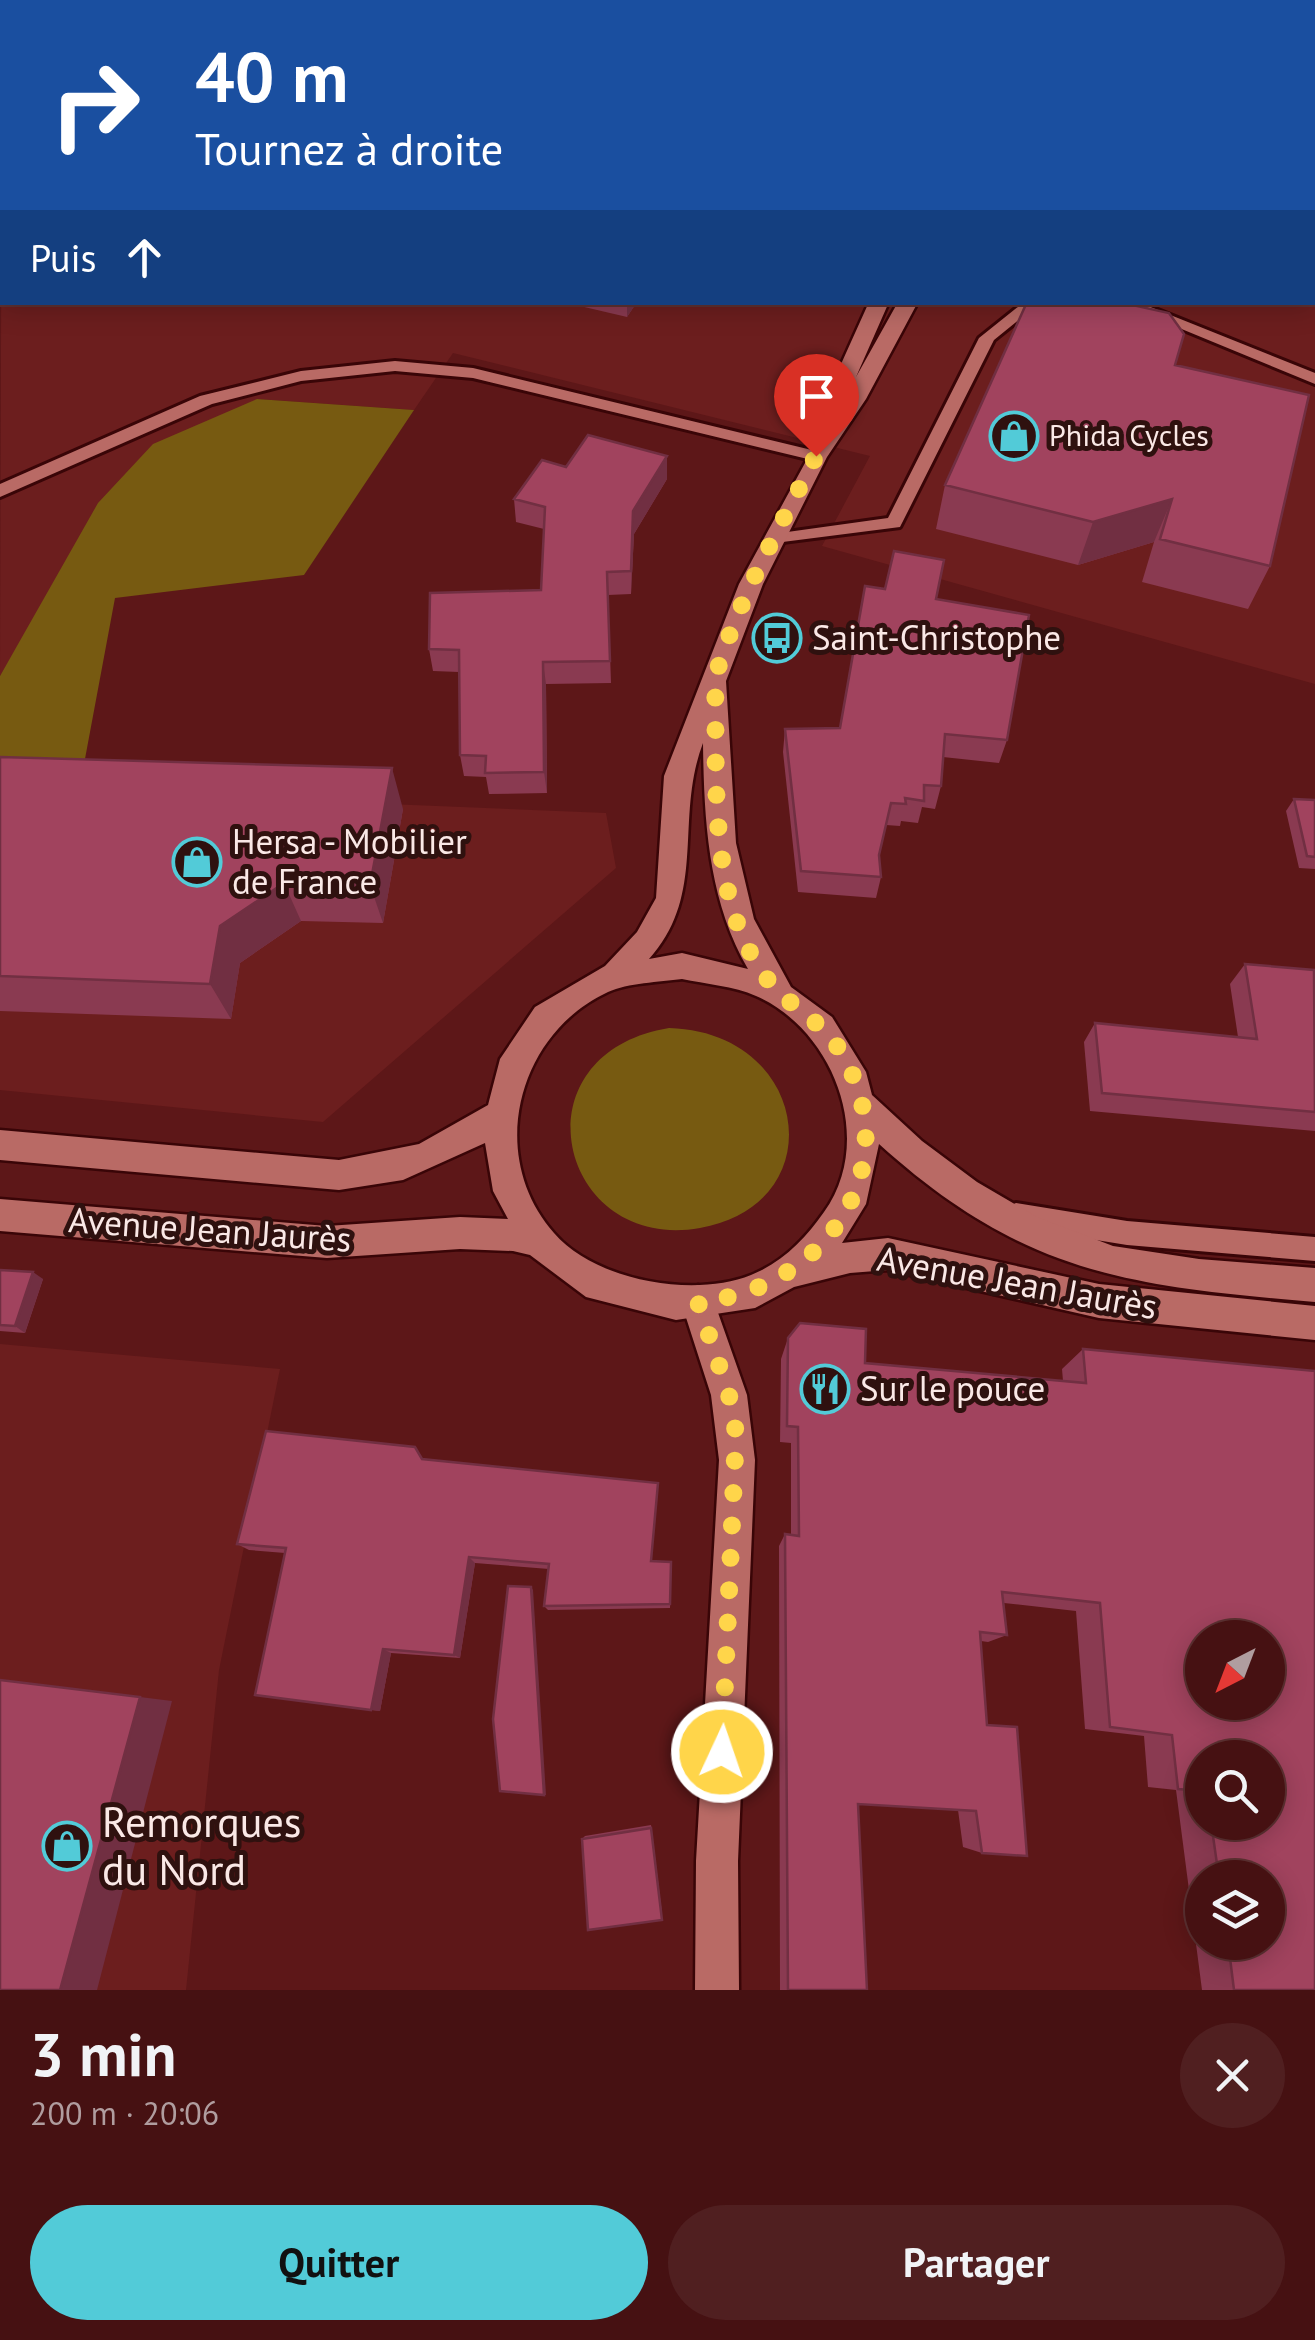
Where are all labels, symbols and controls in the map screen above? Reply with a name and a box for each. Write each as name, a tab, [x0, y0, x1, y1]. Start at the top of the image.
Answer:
text: 40 m	[195, 31, 348, 121]
icon: right	[30, 40, 160, 170]
text: Tournez à droite	[195, 119, 503, 177]
icon: ahead	[117, 230, 172, 285]
text: Puis	[30, 233, 97, 282]
pin	[774, 354, 859, 457]
icon: arrive	[789, 369, 844, 424]
shop icon: Phida Cycles	[988, 410, 1040, 462]
place label: Phida Cycles	[1049, 415, 1209, 454]
bus stop icon: Saint-Christophe	[751, 612, 803, 664]
place label: Saint-Christophe	[812, 614, 1061, 660]
place label: Hersa - Mobilier de France	[232, 818, 467, 904]
shop icon: Hersa - Mobilier de France	[171, 836, 223, 888]
street label: Avenue Jean Jaurès	[67, 1196, 353, 1262]
street label: Avenue Jean Jaurès	[874, 1235, 1161, 1329]
restaurant icon: Sur le pouce	[799, 1363, 851, 1415]
place label: Sur le pouce	[860, 1365, 1045, 1411]
north arrow	[1185, 1620, 1285, 1720]
map controls	[1185, 1620, 1285, 1960]
position arrow	[670, 1700, 774, 1804]
button: search	[1185, 1740, 1285, 1840]
place label: Remorques du Nord	[102, 1794, 301, 1897]
shop icon: Remorques du Nord	[41, 1820, 93, 1872]
button: layers	[1185, 1860, 1285, 1960]
text: 3 min	[30, 2015, 176, 2093]
button: close	[1180, 2023, 1285, 2128]
text: 200 m · 20:06	[30, 2092, 219, 2134]
button: Quitter	[30, 2205, 648, 2320]
button: Partager	[668, 2205, 1285, 2320]

